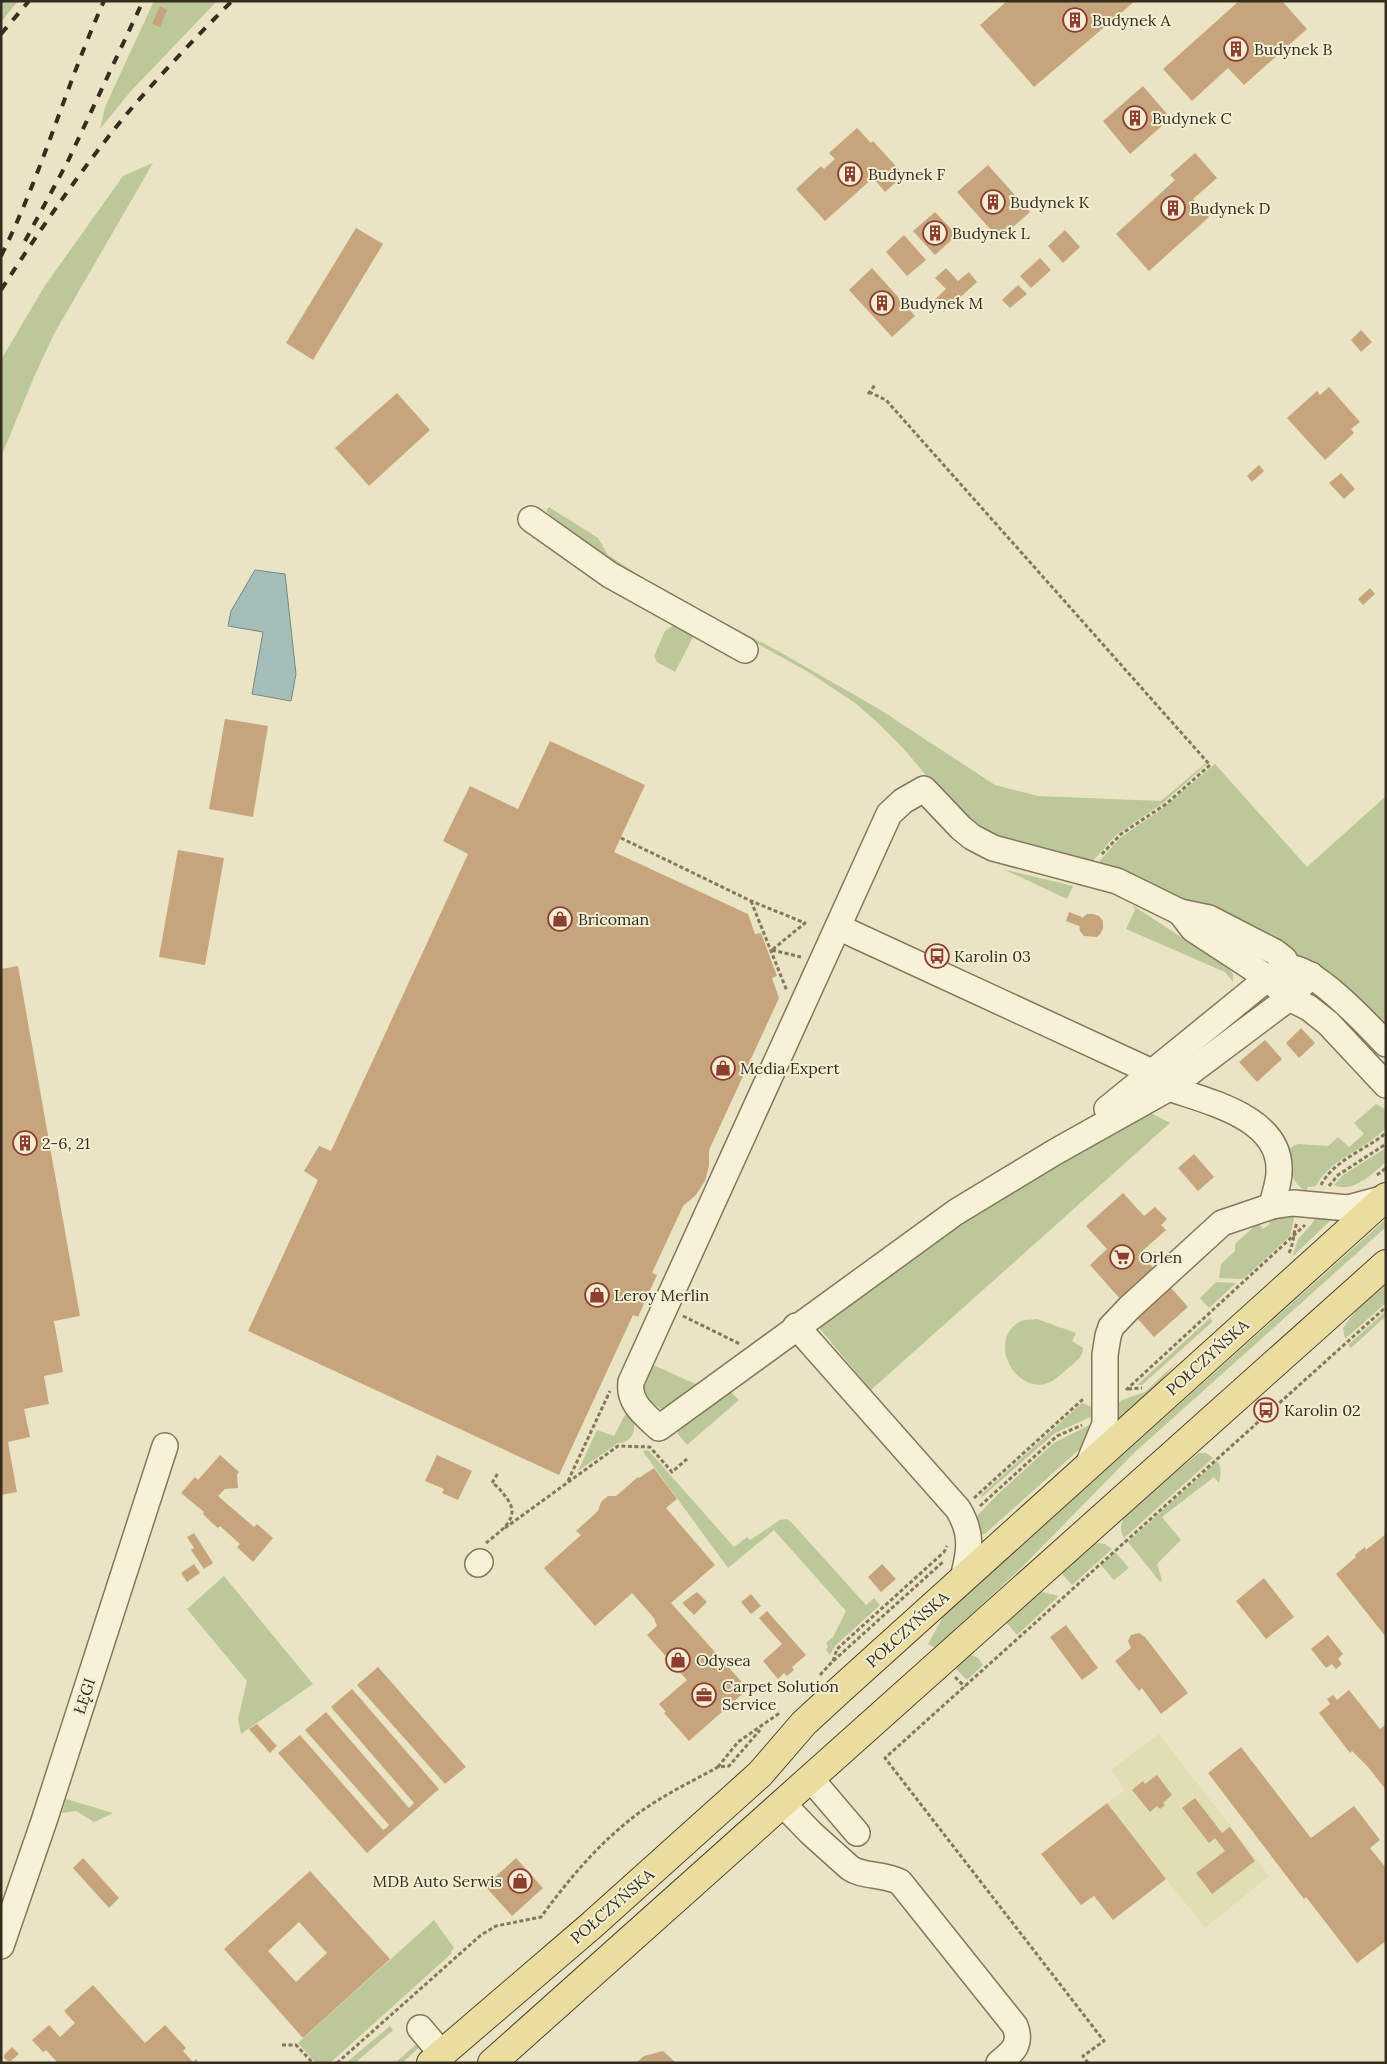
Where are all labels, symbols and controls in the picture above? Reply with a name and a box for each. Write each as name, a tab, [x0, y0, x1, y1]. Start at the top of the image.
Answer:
building icon: Budynek A	[1062, 7, 1088, 33]
place label: Budynek A	[1092, 10, 1171, 30]
building icon: Budynek B	[1223, 36, 1249, 62]
place label: Budynek B	[1254, 39, 1332, 59]
building icon: Budynek C	[1122, 105, 1148, 131]
place label: Budynek C	[1152, 108, 1232, 128]
building icon: Budynek F	[837, 161, 863, 187]
place label: Budynek F	[868, 164, 945, 184]
building icon: Budynek K	[980, 189, 1006, 215]
place label: Budynek K	[1010, 192, 1089, 212]
building icon: Budynek D	[1160, 195, 1186, 221]
place label: Budynek D	[1190, 198, 1270, 218]
building icon: Budynek L	[922, 220, 948, 246]
place label: Budynek L	[952, 223, 1030, 243]
building icon: Budynek M	[869, 290, 895, 316]
place label: Budynek M	[900, 293, 983, 313]
shop icon: Bricoman	[547, 906, 573, 932]
place label: Bricoman	[578, 909, 650, 929]
bus stop icon: Karolin 03	[924, 943, 950, 969]
place label: Karolin 03	[954, 946, 1031, 966]
shop icon: Media Expert	[710, 1055, 736, 1081]
place label: Media Expert	[740, 1058, 840, 1078]
building icon: 2-6, 21	[12, 1130, 38, 1156]
place label: 2-6, 21	[42, 1133, 90, 1153]
supermarket icon: Orlen	[1109, 1244, 1135, 1270]
place label: Orlen	[1140, 1247, 1183, 1267]
shop icon: Leroy Merlin	[584, 1282, 610, 1308]
place label: Leroy Merlin	[614, 1285, 710, 1305]
street label: POŁCZYŃSKA	[1161, 1314, 1253, 1399]
bus stop icon: Karolin 02	[1253, 1397, 1279, 1423]
place label: Karolin 02	[1284, 1400, 1361, 1420]
street label: POŁCZYŃSKA	[861, 1586, 953, 1671]
shop icon: Odysea	[665, 1647, 691, 1673]
place label: Odysea	[696, 1650, 751, 1670]
street label: ŁĘGI	[69, 1675, 99, 1717]
place label: Carpet Solution Service	[722, 1676, 839, 1714]
office icon: Carpet Solution Service	[691, 1682, 717, 1708]
street label: POŁCZYŃSKA	[566, 1864, 659, 1948]
shop icon: MDB Auto Serwis	[507, 1868, 533, 1894]
place label: MDB Auto Serwis	[373, 1871, 502, 1891]

